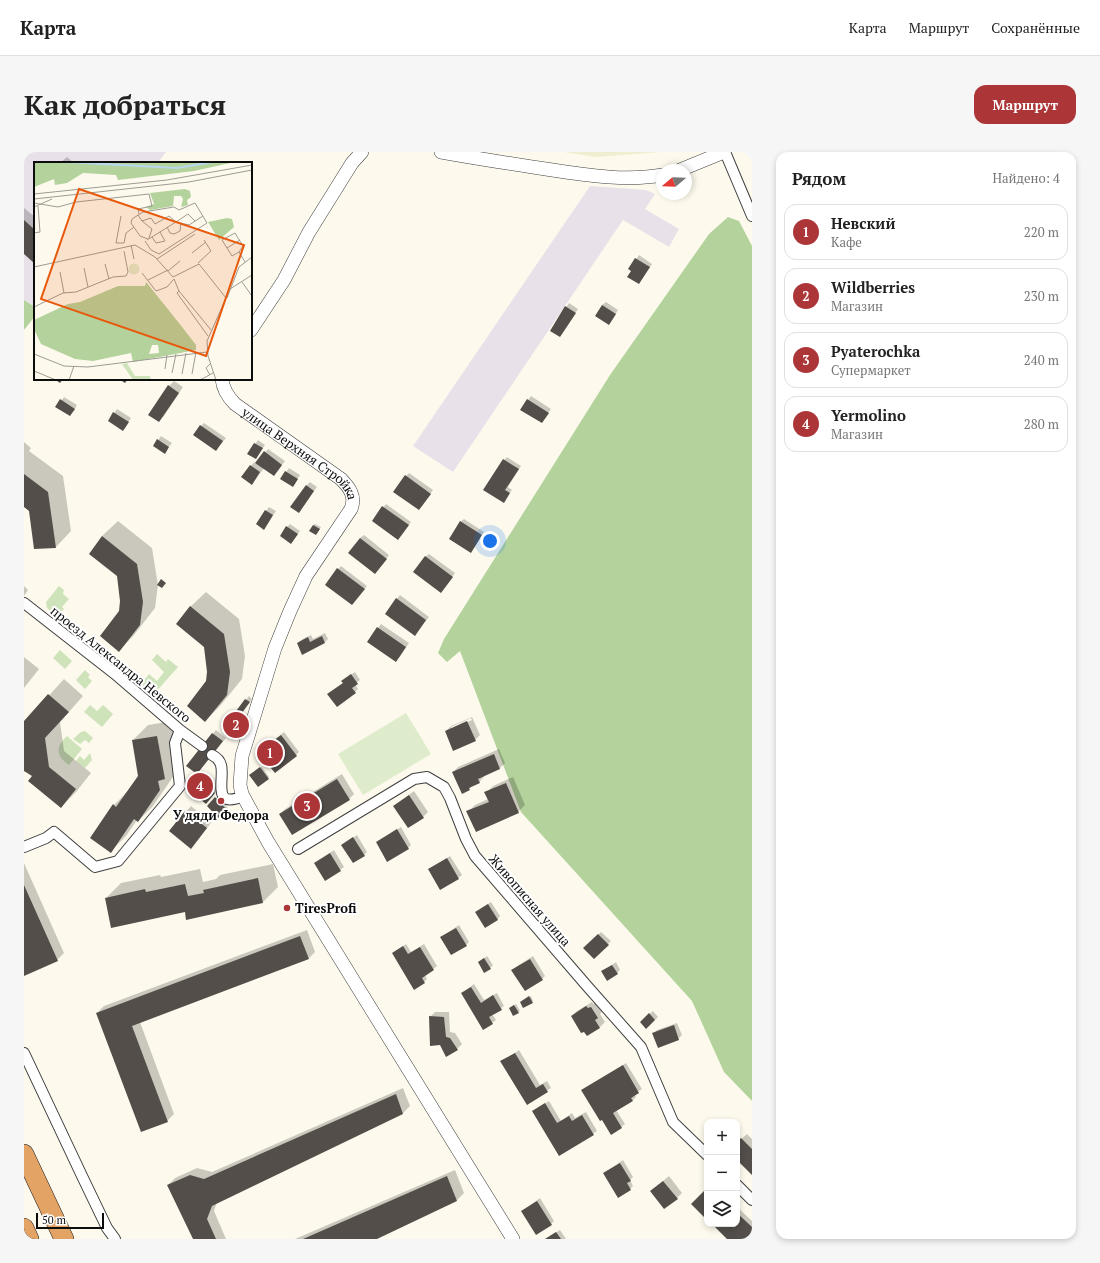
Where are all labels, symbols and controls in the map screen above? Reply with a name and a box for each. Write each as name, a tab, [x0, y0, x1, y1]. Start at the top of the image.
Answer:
text: Карта	[20, 15, 76, 40]
text: Карта	[849, 18, 887, 37]
text: Маршрут	[909, 18, 969, 37]
text: Сохранённые	[991, 18, 1080, 37]
button: Маршрут	[974, 85, 1076, 124]
text: Как добраться	[24, 86, 226, 123]
inset map	[34, 162, 252, 380]
north arrow	[656, 164, 692, 200]
text: Рядом	[792, 167, 846, 190]
text: Найдено: 4	[993, 169, 1060, 187]
text: Невский	[831, 213, 895, 233]
text: 1	[802, 223, 810, 241]
text: 220 m	[1024, 223, 1059, 241]
text: Кафе	[831, 233, 862, 251]
text: Wildberries	[831, 277, 915, 297]
text: 2	[802, 287, 810, 305]
text: 230 m	[1024, 287, 1059, 305]
text: Магазин	[831, 297, 883, 315]
text: Pyaterochka	[831, 341, 920, 361]
text: 3	[802, 351, 810, 369]
text: 240 m	[1024, 351, 1059, 369]
text: Супермаркет	[831, 361, 911, 379]
street label: улица Верхняя Стройка	[238, 402, 362, 502]
text: Yermolino	[831, 405, 906, 425]
text: 4	[802, 415, 810, 433]
text: 280 m	[1024, 415, 1059, 433]
text: Магазин	[831, 425, 883, 443]
your location	[480, 531, 500, 551]
street label: проезд Александра Невского	[47, 602, 195, 726]
pin: 2	[223, 710, 249, 740]
pin: 1	[257, 738, 283, 768]
pin: 4	[187, 771, 213, 801]
pin: 3	[294, 791, 320, 821]
marker: У дяди Федора	[216, 796, 226, 806]
place label: У дяди Федора	[173, 806, 270, 824]
street label: Живописная улица	[485, 850, 575, 950]
place label: TiresProfi	[295, 899, 357, 917]
marker: TiresProfi	[282, 903, 292, 913]
map controls	[704, 1119, 740, 1227]
button: +	[704, 1119, 740, 1155]
button: −	[704, 1155, 740, 1191]
button: layers	[704, 1191, 740, 1227]
scale bar	[36, 1211, 104, 1230]
text: 50 m	[42, 1213, 66, 1227]

